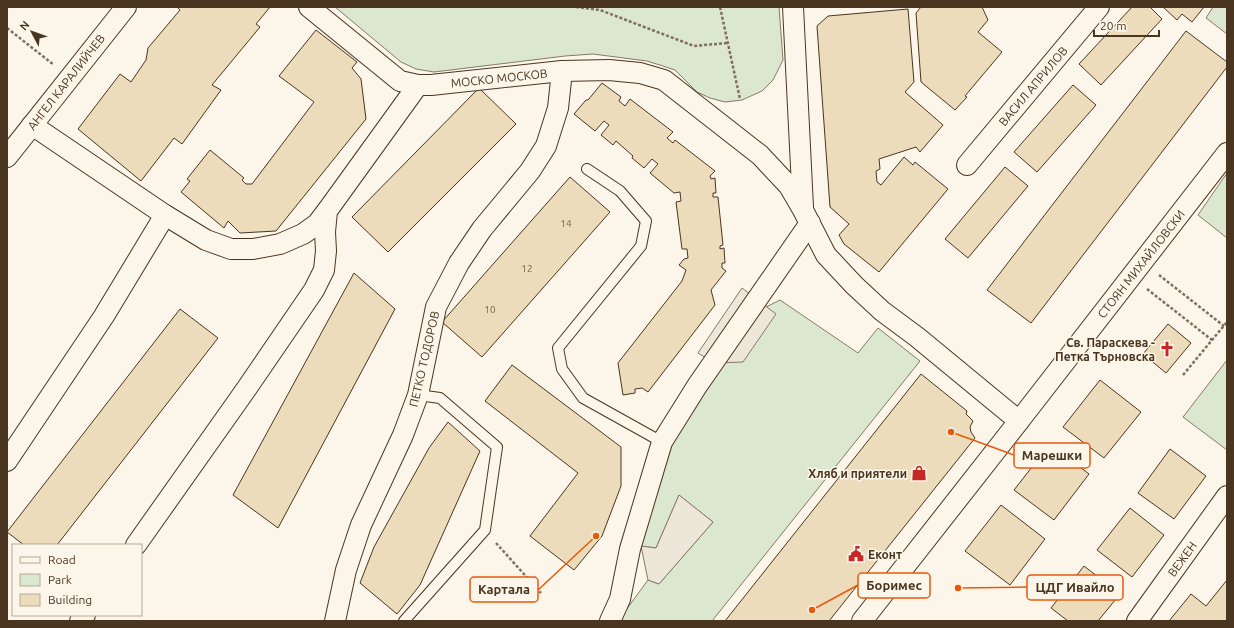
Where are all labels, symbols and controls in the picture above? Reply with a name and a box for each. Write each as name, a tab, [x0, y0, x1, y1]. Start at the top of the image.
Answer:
north arrow	[12, 12, 52, 52]
scale bar	[1094, 12, 1159, 38]
text: N	[17, 18, 32, 32]
text: 20 m	[1100, 19, 1127, 32]
street label: АНГЕЛ КАРАЛИЙЧЕВ	[25, 32, 107, 132]
street label: ВАСИЛ АПРИЛОВ	[996, 44, 1070, 128]
street label: МОСКО МОСКОВ	[450, 66, 548, 90]
street label: СТОЯН МИХАЙЛОВСКИ	[1095, 207, 1187, 321]
house number: 14	[560, 218, 572, 229]
house number: 12	[521, 263, 533, 274]
house number: 10	[484, 304, 496, 315]
street label: ПЕТКО ТОДОРОВ	[407, 310, 441, 408]
place label: Св. Параскева - Петка Търновска	[1055, 336, 1155, 363]
church icon: Св. Параскева - Петка Търновска	[1158, 340, 1176, 358]
callout: Марешки	[1014, 443, 1090, 468]
text: Марешки	[1022, 448, 1082, 462]
shop icon: Хляб и приятели	[910, 464, 928, 482]
place label: Хляб и приятели	[808, 467, 907, 480]
street label: ВЕЖЕН	[1165, 539, 1199, 579]
legend	[12, 544, 142, 616]
public building icon: Еконт	[847, 545, 865, 563]
place label: Еконт	[868, 548, 902, 561]
text: Road	[48, 553, 76, 566]
text: Park	[48, 573, 72, 586]
callout: Боримес	[858, 573, 930, 598]
callout: ЦДГ Ивайло	[1027, 575, 1123, 600]
callout: Картала	[470, 577, 538, 602]
text: Боримес	[866, 578, 922, 592]
text: ЦДГ Ивайло	[1035, 580, 1115, 594]
text: Картала	[478, 582, 530, 596]
text: Building	[48, 593, 92, 606]

